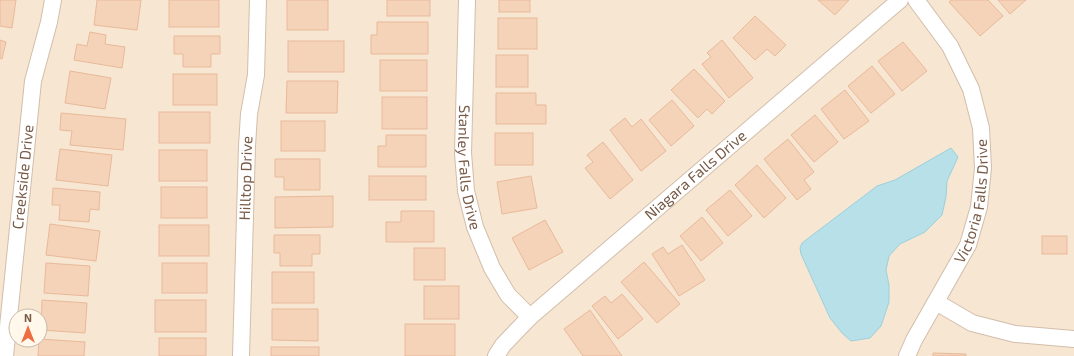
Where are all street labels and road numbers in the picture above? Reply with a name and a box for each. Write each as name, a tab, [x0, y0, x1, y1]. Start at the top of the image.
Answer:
street label: Stanley Falls Drive	[455, 105, 485, 232]
street label: Creekside Drive	[8, 124, 37, 230]
street label: Niagara Falls Drive	[640, 126, 750, 223]
street label: Hilltop Drive	[235, 135, 256, 221]
street label: Victoria Falls Drive	[950, 138, 991, 266]

